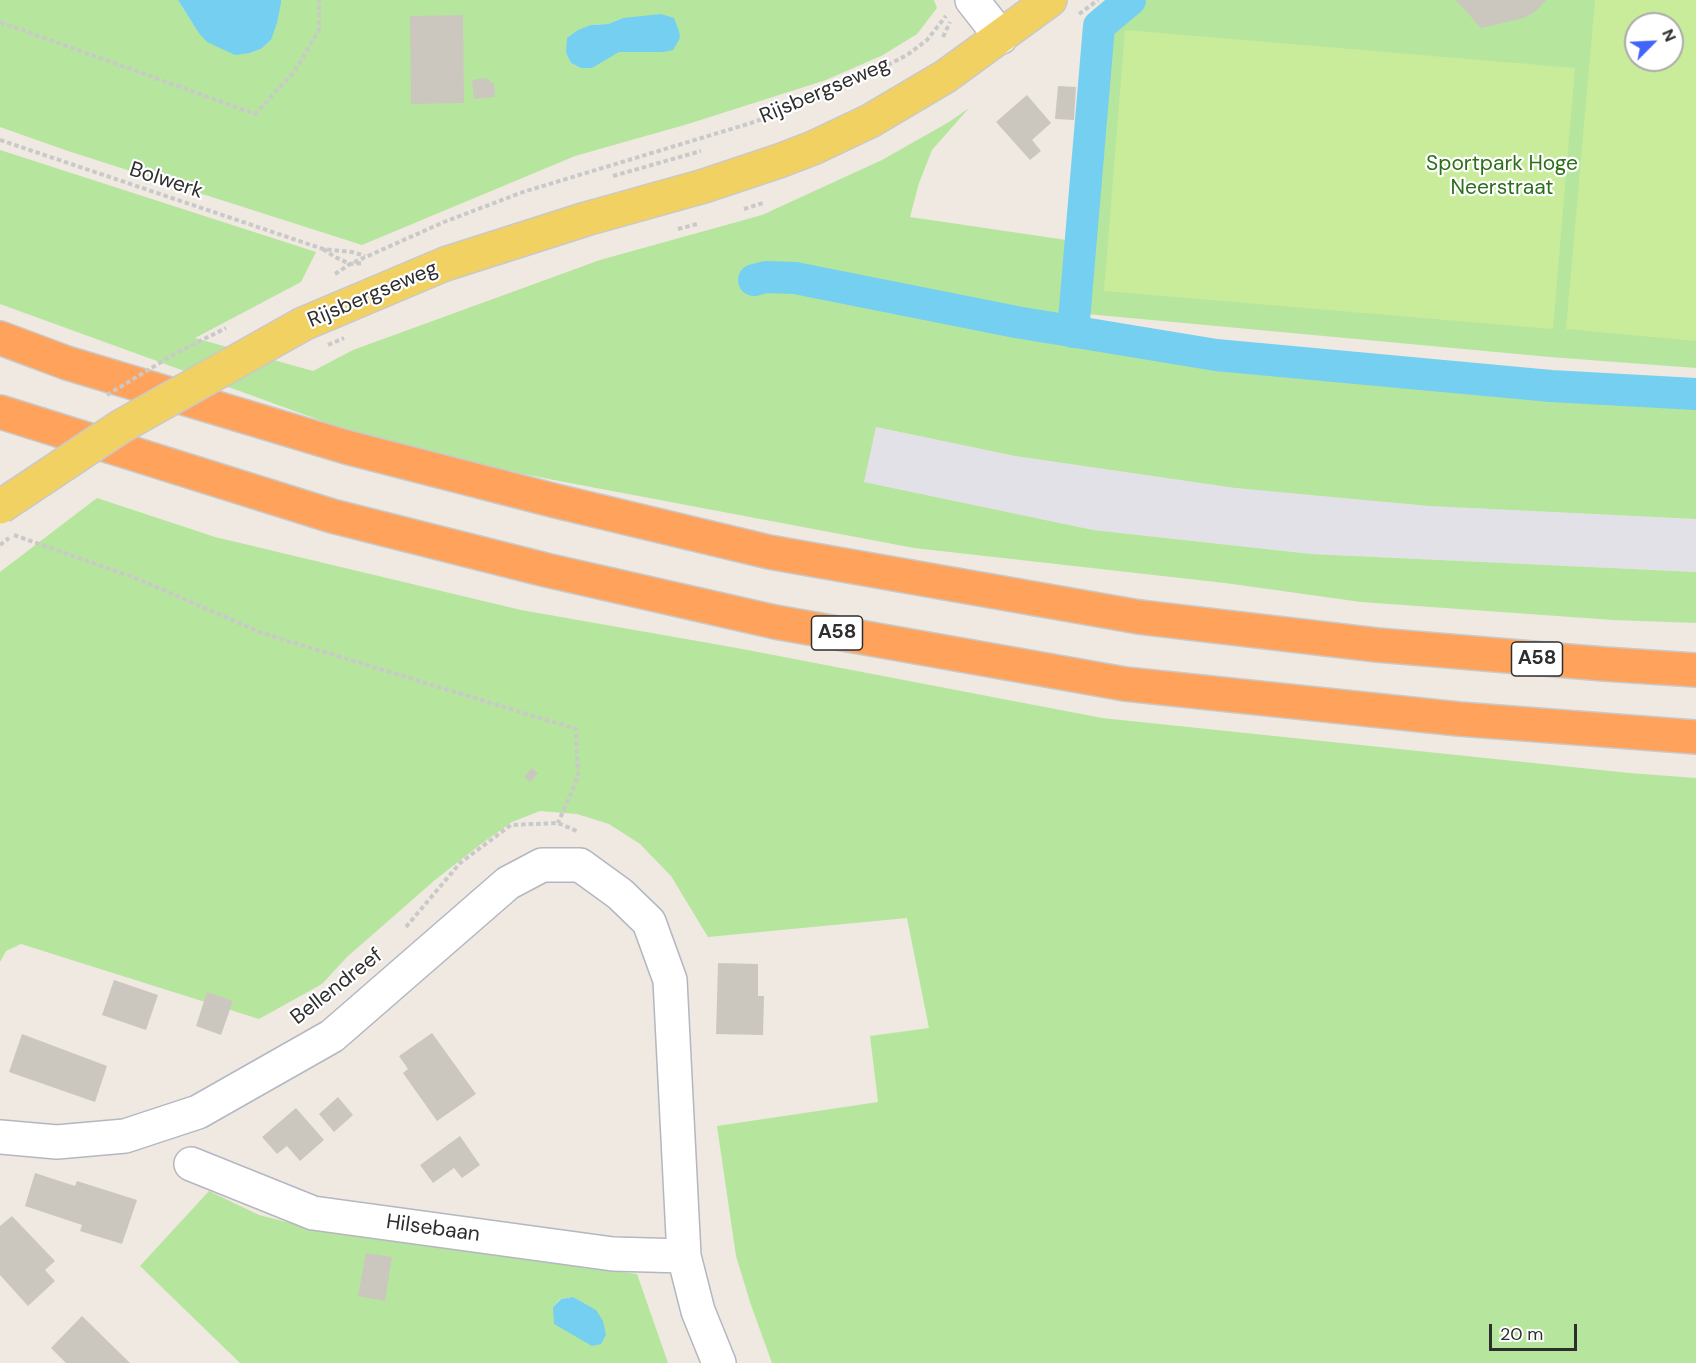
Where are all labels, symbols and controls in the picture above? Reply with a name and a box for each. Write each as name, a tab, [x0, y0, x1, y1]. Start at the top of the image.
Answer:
north arrow	[1624, 12, 1684, 72]
text: N	[1657, 26, 1681, 45]
street label: Rijsbergseweg	[756, 52, 894, 130]
park label: Sportpark Hoge Neerstraat	[1426, 151, 1578, 201]
street label: Bolwerk	[126, 157, 206, 205]
street label: Rijsbergseweg	[304, 256, 442, 334]
road number: A58	[812, 616, 862, 650]
road number: A58	[1512, 642, 1562, 676]
street label: Bellendreef	[286, 943, 388, 1031]
street label: Hilsebaan	[384, 1210, 482, 1248]
scale bar	[1492, 1312, 1580, 1350]
text: 20 m	[1500, 1322, 1543, 1346]

